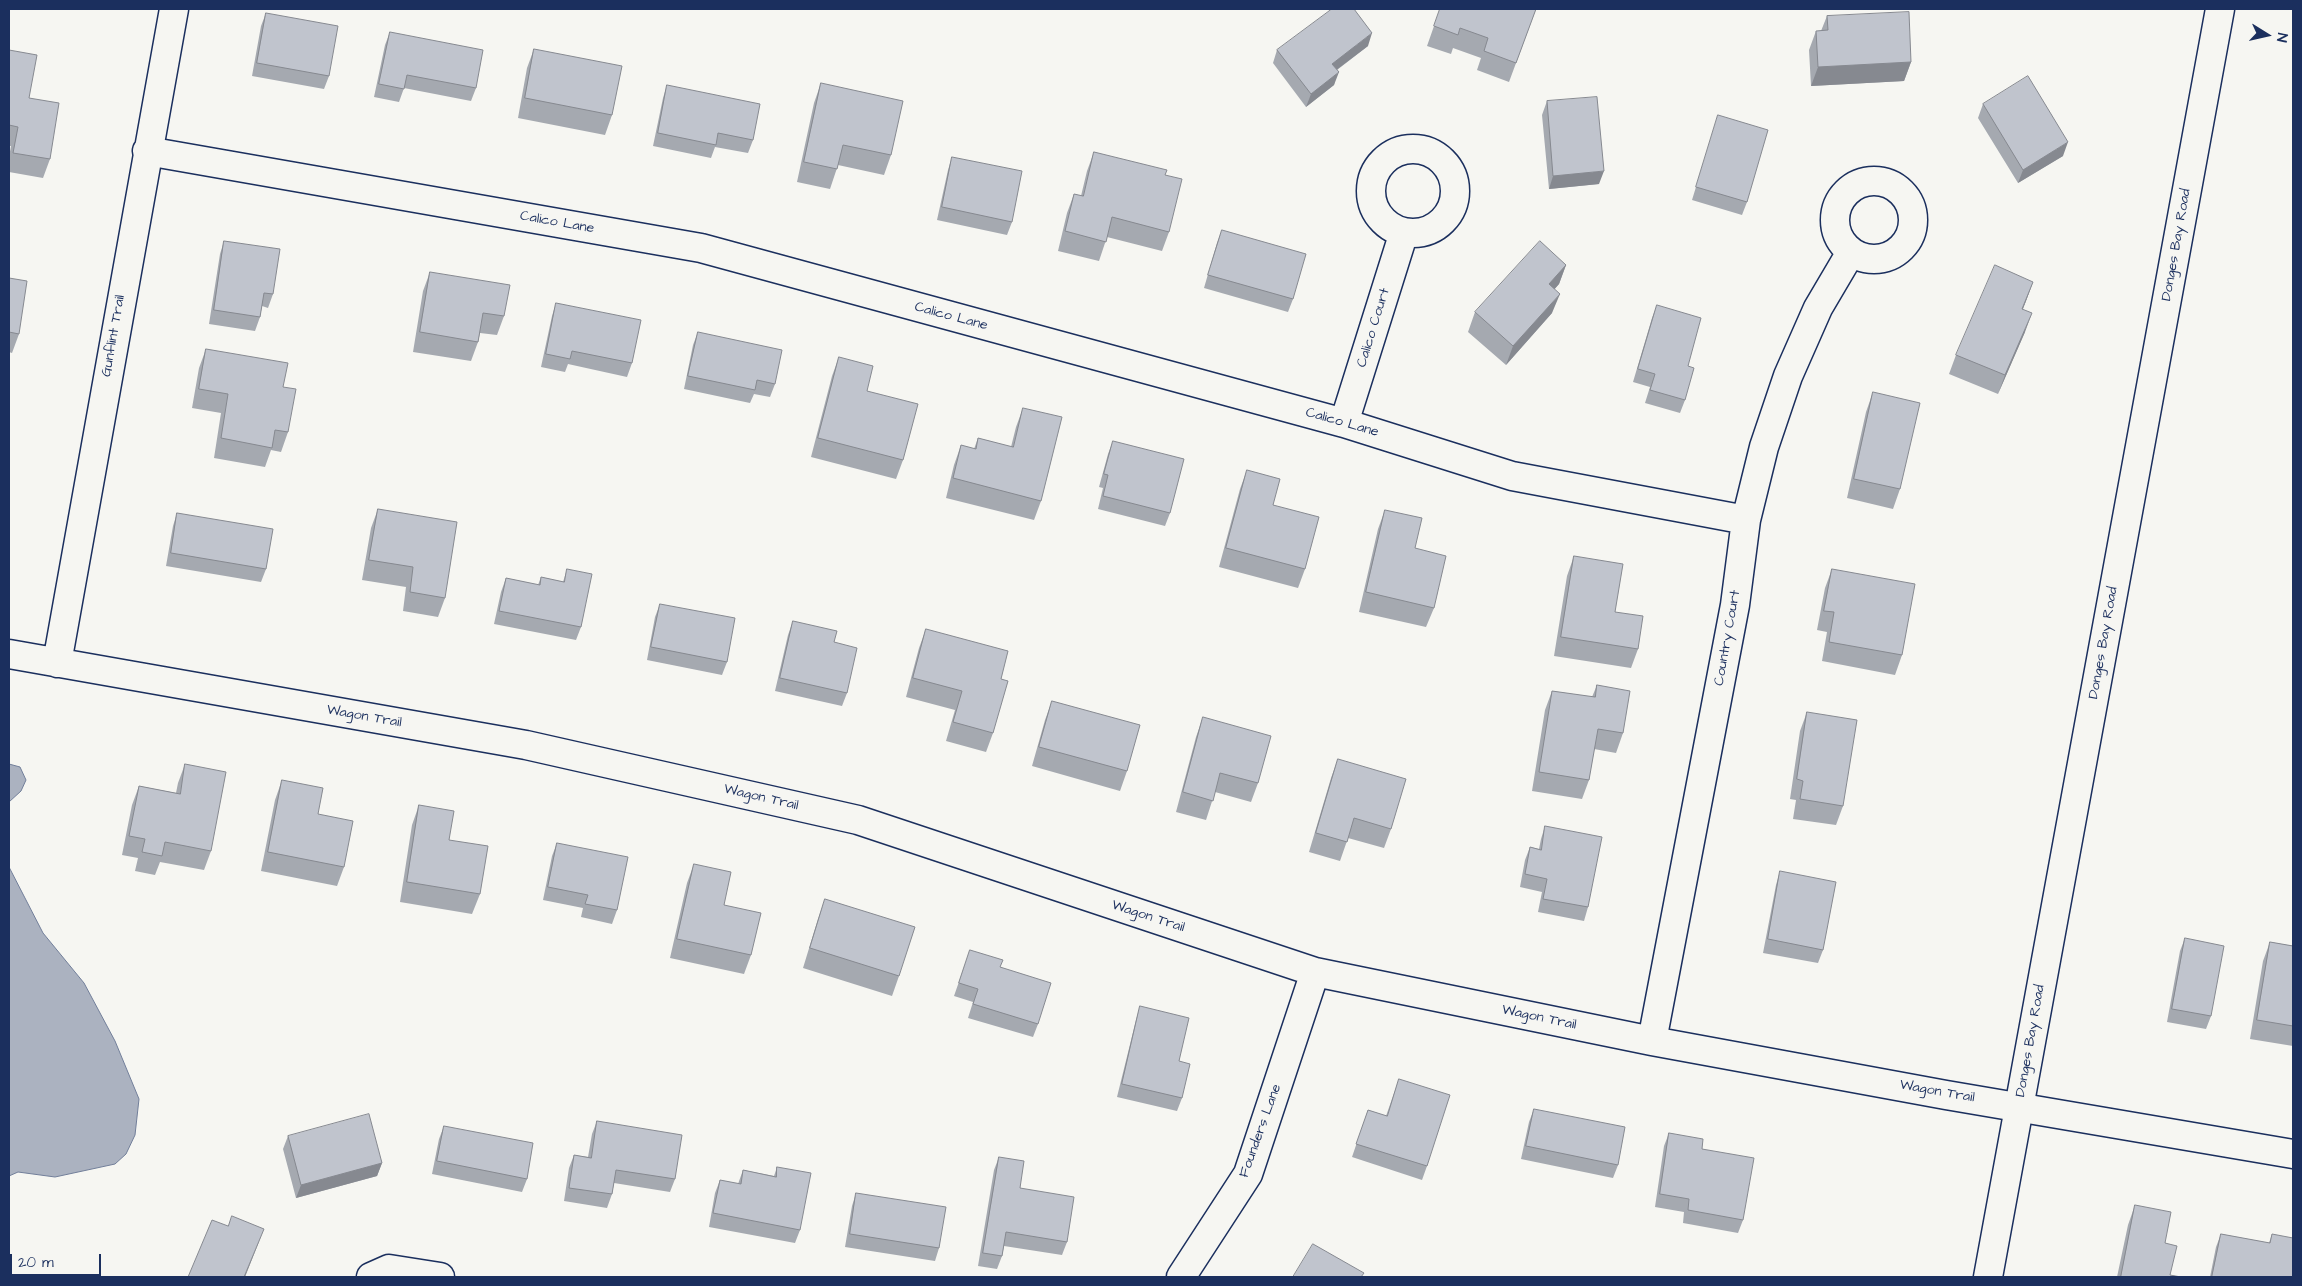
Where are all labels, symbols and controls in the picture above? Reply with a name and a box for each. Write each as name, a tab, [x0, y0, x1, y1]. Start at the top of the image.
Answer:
north arrow	[2242, 10, 2292, 60]
text: N	[2271, 32, 2292, 44]
street label: Donges Bay Road	[2159, 187, 2195, 303]
street label: Calico Lane	[519, 208, 595, 238]
street label: Calico Court	[1354, 286, 1394, 370]
street label: Gunflint Trail	[99, 294, 129, 378]
street label: Calico Lane	[913, 299, 989, 335]
street label: Calico Lane	[1304, 405, 1380, 441]
street label: Donges Bay Road	[2086, 585, 2122, 701]
street label: Country Court	[1711, 589, 1745, 687]
street label: Wagon Trail	[325, 702, 403, 732]
street label: Wagon Trail	[722, 781, 800, 815]
street label: Wagon Trail	[1109, 897, 1187, 937]
street label: Donges Bay Road	[2013, 983, 2049, 1099]
street label: Wagon Trail	[1500, 1002, 1578, 1034]
street label: Wagon Trail	[1898, 1077, 1976, 1107]
street label: Founders Lane	[1236, 1082, 1286, 1180]
scale bar	[12, 1244, 104, 1276]
text: 20 m	[18, 1252, 54, 1273]

